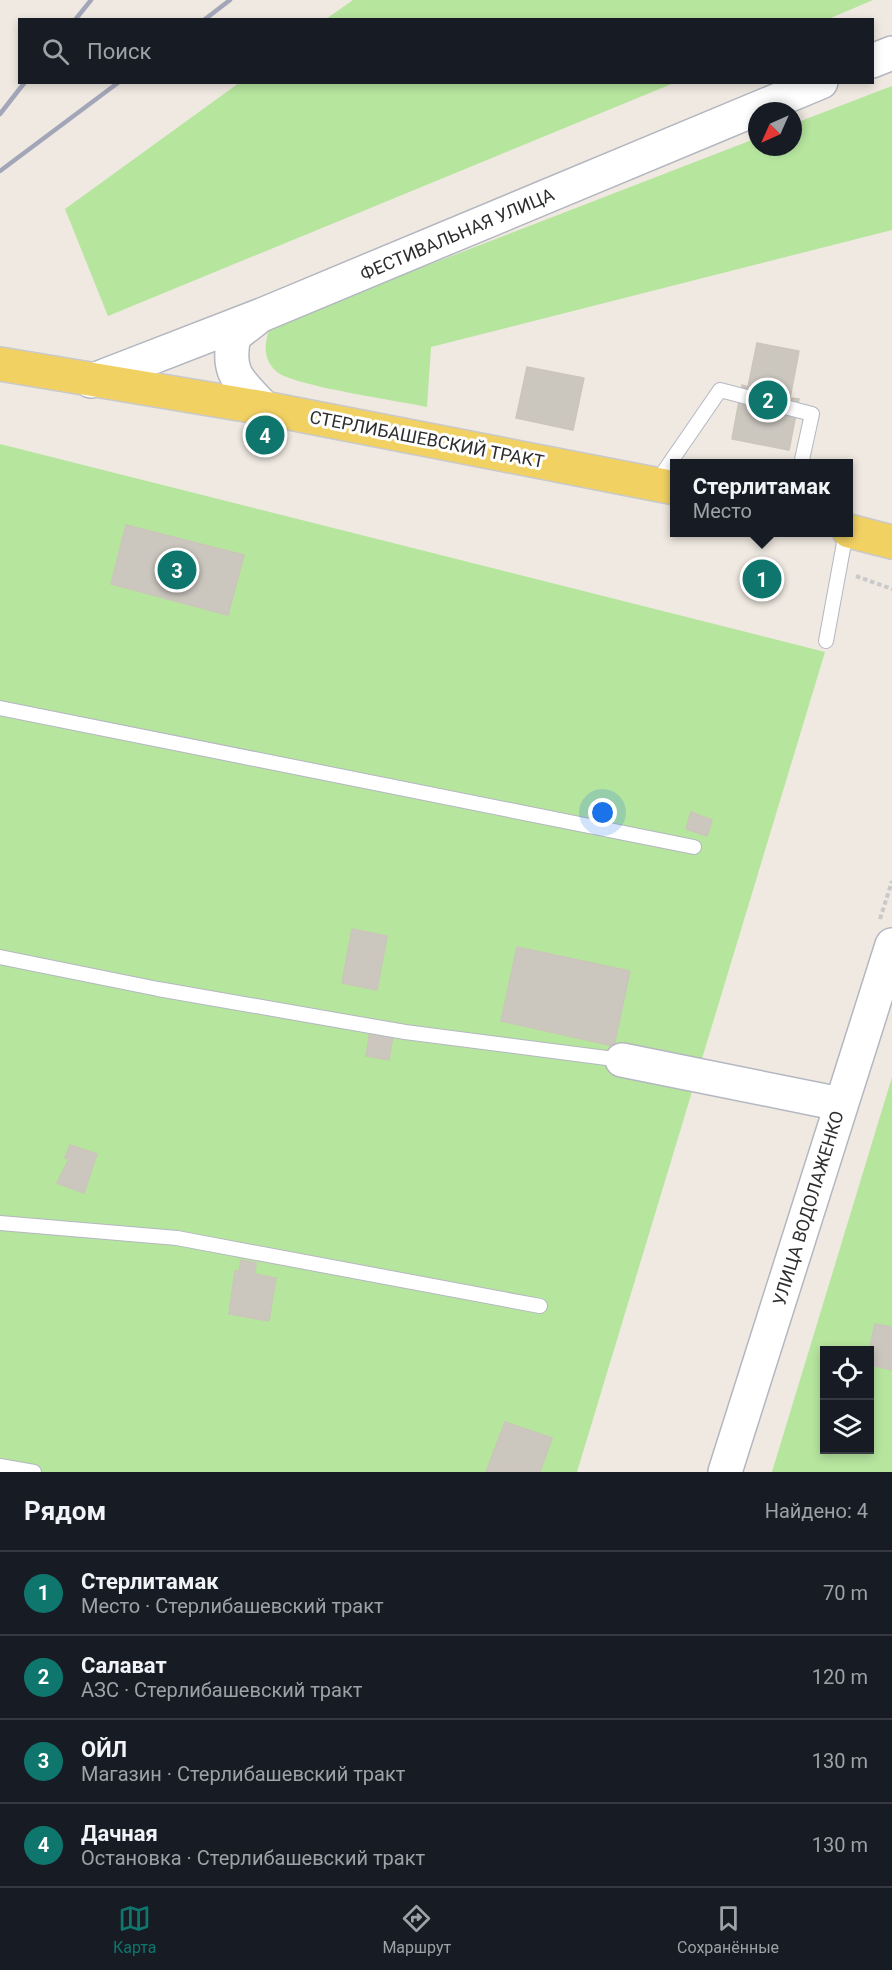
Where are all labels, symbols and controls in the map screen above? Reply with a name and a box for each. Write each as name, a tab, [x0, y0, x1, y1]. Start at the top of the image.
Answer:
search box	[18, 18, 874, 84]
icon: search	[39, 35, 72, 68]
text: Поиск	[87, 39, 151, 64]
north arrow	[748, 102, 802, 156]
street label: ФЕСТИВАЛЬНАЯ УЛИЦА	[357, 184, 557, 284]
pin: 2	[748, 378, 788, 422]
street label: СТЕРЛИБАШЕВСКИЙ ТРАКТ	[308, 406, 546, 472]
pin: 4	[246, 412, 284, 458]
popup	[670, 459, 853, 537]
text: Стерлитамак	[693, 474, 830, 499]
text: Место	[693, 499, 752, 523]
pin: 3	[158, 548, 196, 592]
pin: 1	[742, 556, 782, 602]
your location	[588, 798, 617, 827]
street label: УЛИЦА ВОДОЛАЖЕНКО	[768, 1108, 848, 1308]
map controls	[820, 1346, 874, 1454]
button: locate	[820, 1346, 874, 1400]
button: layers	[820, 1400, 874, 1454]
text: Рядом	[24, 1496, 106, 1526]
text: Найдено: 4	[765, 1499, 868, 1523]
text: Стерлитамак	[81, 1569, 219, 1594]
text: 1	[38, 1581, 49, 1605]
text: 70 m	[823, 1581, 868, 1605]
text: Место · Стерлибашевский тракт	[81, 1594, 384, 1618]
text: Салават	[81, 1653, 167, 1678]
text: 2	[38, 1665, 49, 1689]
text: 120 m	[812, 1665, 868, 1689]
text: АЗС · Стерлибашевский тракт	[81, 1678, 362, 1702]
text: ОЙЛ	[81, 1737, 127, 1762]
text: 3	[38, 1749, 49, 1773]
text: 130 m	[812, 1749, 868, 1773]
text: Магазин · Стерлибашевский тракт	[81, 1762, 405, 1786]
text: Дачная	[81, 1821, 158, 1846]
text: 4	[38, 1833, 49, 1857]
text: 130 m	[812, 1833, 868, 1857]
text: Остановка · Стерлибашевский тракт	[81, 1846, 425, 1870]
tab: Карта	[113, 1902, 157, 1957]
tab: Маршрут	[382, 1902, 451, 1957]
tab: Сохранённые	[677, 1902, 779, 1957]

